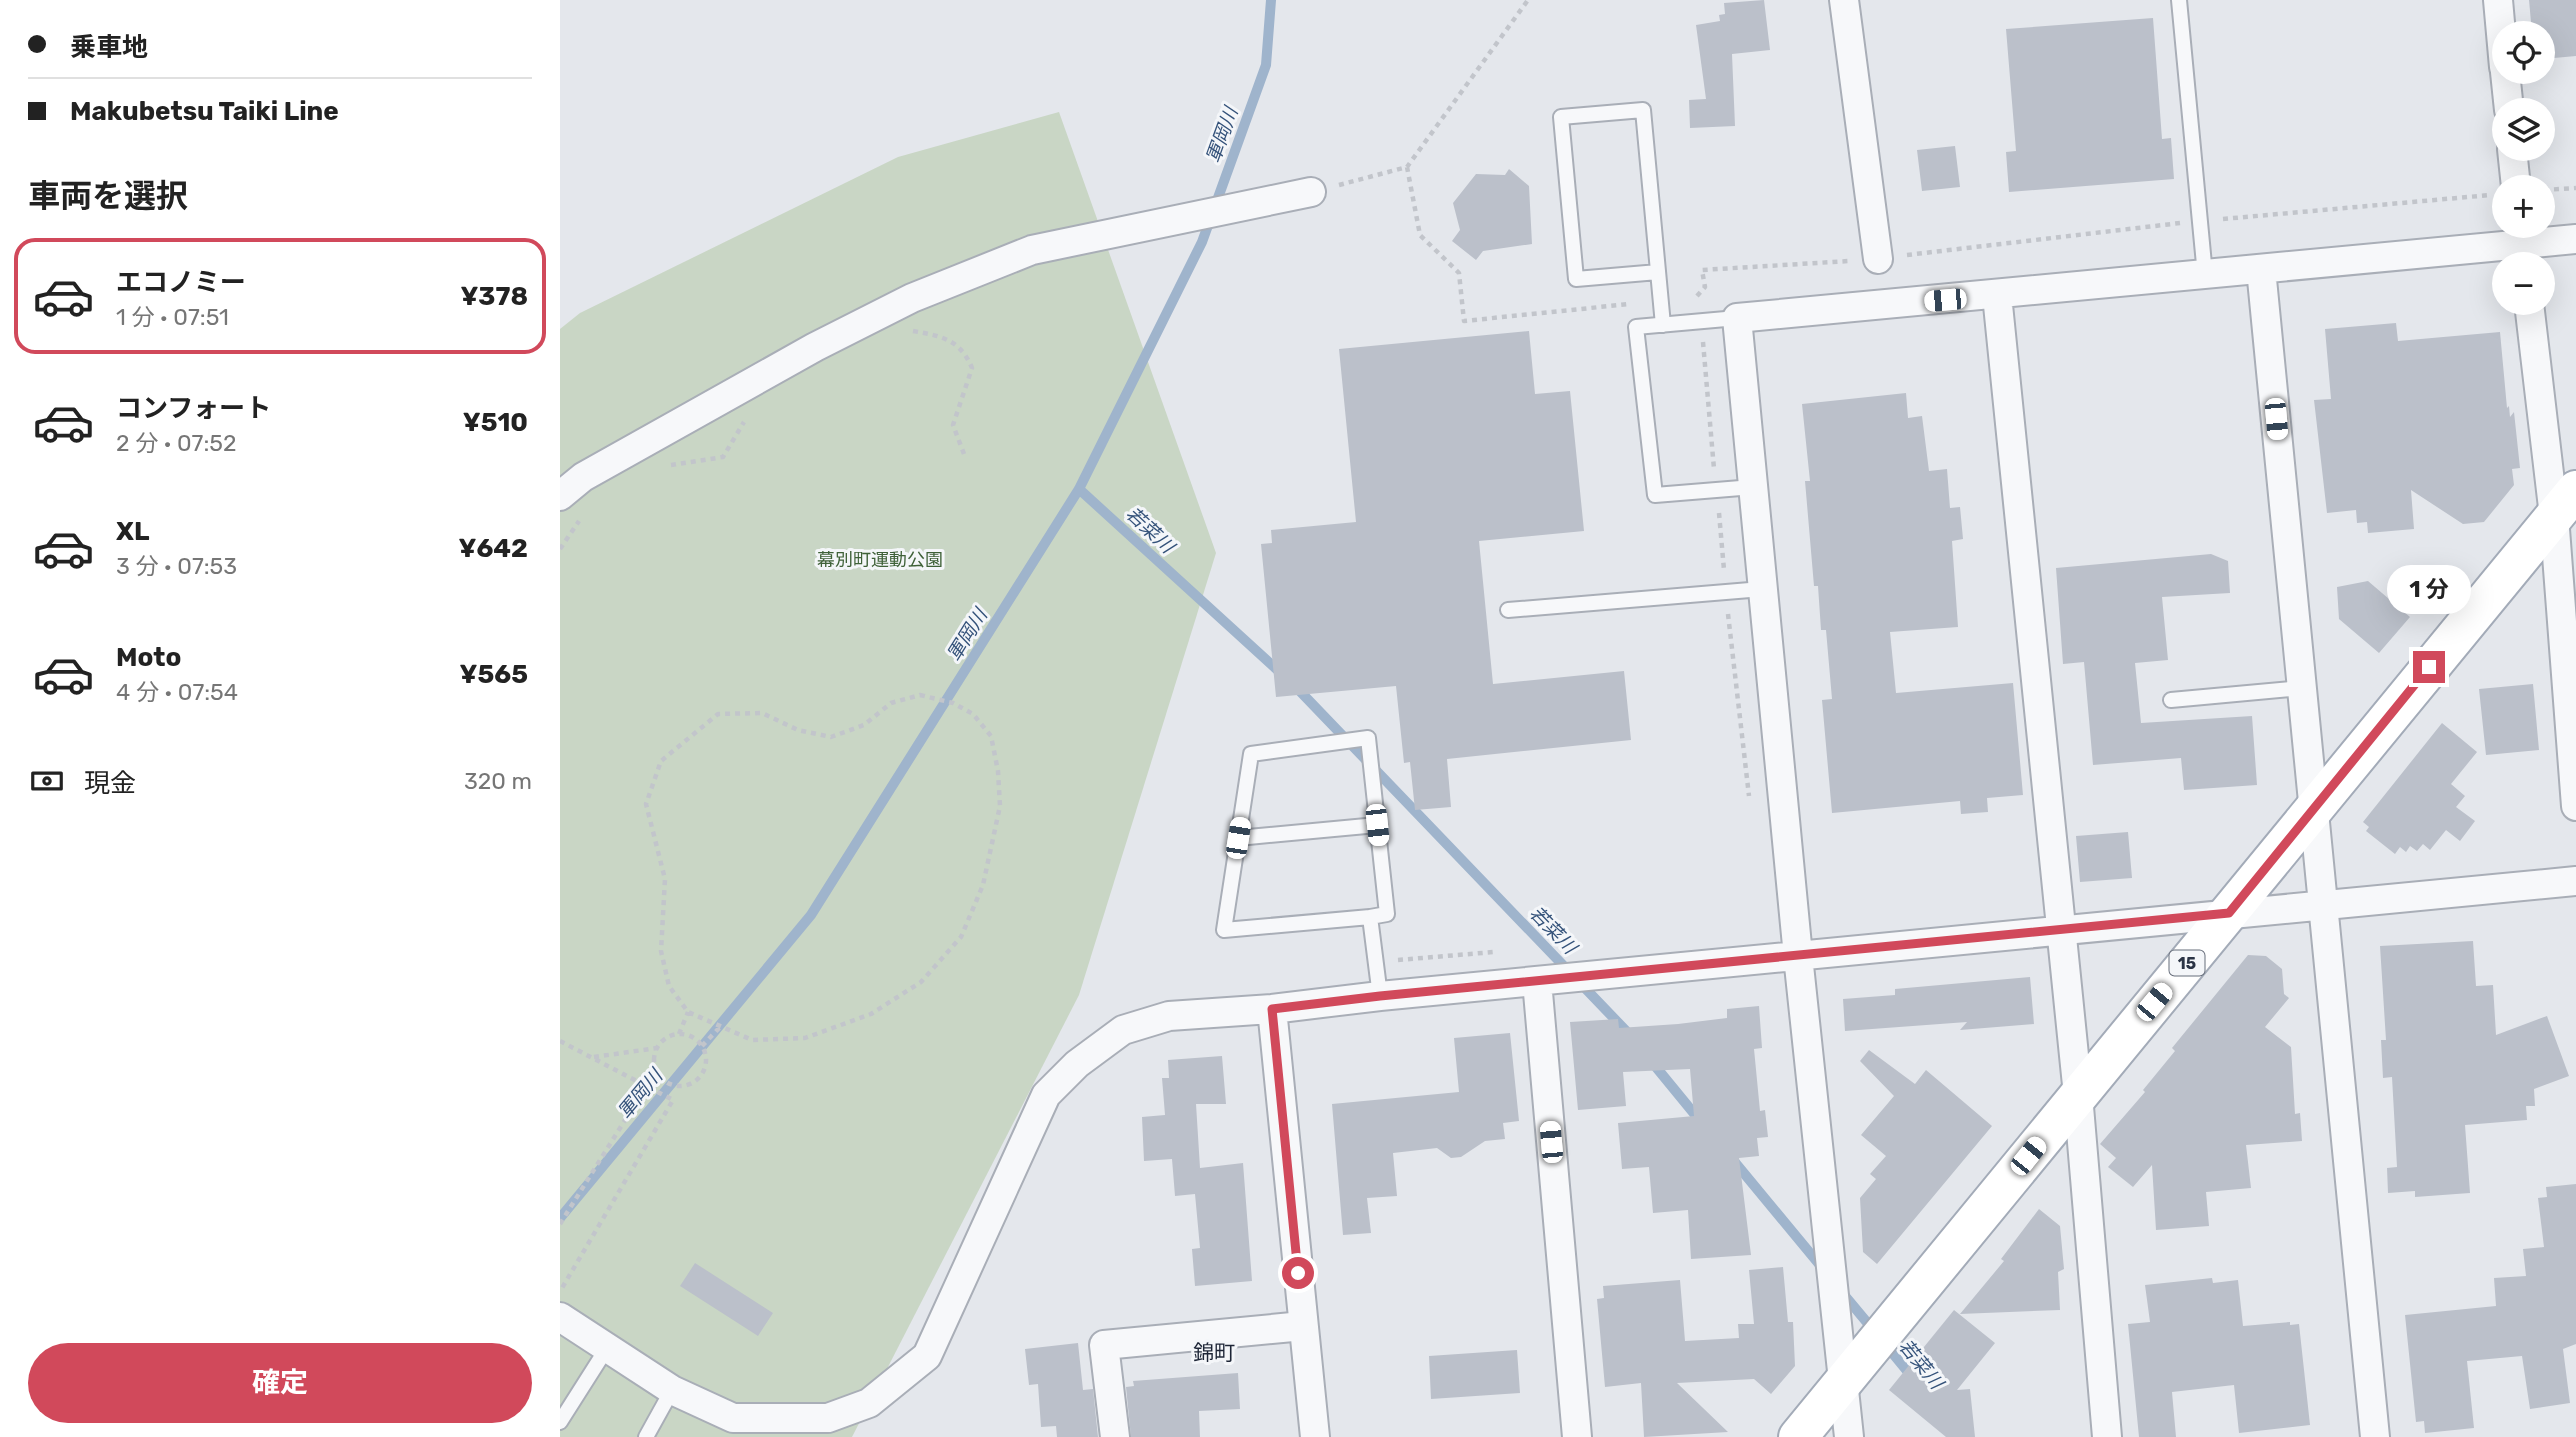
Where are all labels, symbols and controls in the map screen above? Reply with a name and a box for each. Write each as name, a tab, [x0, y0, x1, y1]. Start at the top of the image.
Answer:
map controls	[2492, 21, 2555, 315]
button: locate	[2492, 21, 2555, 84]
text: 乗車地	[70, 32, 148, 63]
text: Makubetsu Taiki Line	[70, 96, 339, 127]
button: layers	[2492, 98, 2555, 161]
water label: 軍岡川	[1201, 102, 1243, 166]
button: +	[2492, 175, 2555, 238]
text: 車両を選択	[28, 177, 188, 215]
button: −	[2492, 252, 2555, 315]
icon: car	[32, 265, 95, 328]
text: エコノミー	[116, 267, 246, 298]
text: ¥378	[460, 281, 528, 312]
car	[1924, 288, 1967, 312]
text: 1 分 · 07:51	[116, 303, 229, 331]
icon: car	[32, 391, 95, 454]
text: コンフォート	[116, 393, 271, 424]
car	[2264, 397, 2289, 441]
text: ¥510	[463, 407, 528, 438]
text: 2 分 · 07:52	[116, 429, 236, 457]
water label: 若菜川	[1121, 502, 1180, 559]
text: XL	[116, 516, 149, 547]
icon: car	[32, 517, 95, 580]
text: ¥642	[459, 533, 528, 564]
park label: 幕別町運動公園	[817, 549, 943, 571]
text: 3 分 · 07:53	[116, 552, 237, 580]
callout: 1 分	[2387, 566, 2471, 614]
text: 1 分	[2409, 575, 2449, 603]
water label: 軍岡川	[942, 603, 993, 665]
text: Moto	[116, 642, 181, 673]
icon: car	[32, 643, 95, 706]
route end	[2413, 651, 2445, 683]
text: ¥565	[460, 659, 528, 690]
text: 4 分 · 07:54	[116, 678, 238, 706]
icon: cash	[28, 762, 66, 800]
text: 320 m	[464, 767, 532, 795]
text: 現金	[84, 768, 136, 799]
car	[1365, 803, 1390, 847]
car	[1225, 816, 1252, 860]
water label: 若菜川	[1525, 902, 1582, 960]
road number: 15	[2170, 951, 2204, 976]
car	[2133, 979, 2176, 1025]
water label: 軍岡川	[613, 1063, 668, 1123]
car	[1539, 1120, 1564, 1164]
car	[2007, 1133, 2050, 1179]
route start	[1282, 1257, 1314, 1289]
water label: 若菜川	[1894, 1335, 1949, 1395]
district label: 錦町	[1193, 1340, 1235, 1365]
button: 確定	[28, 1343, 532, 1423]

